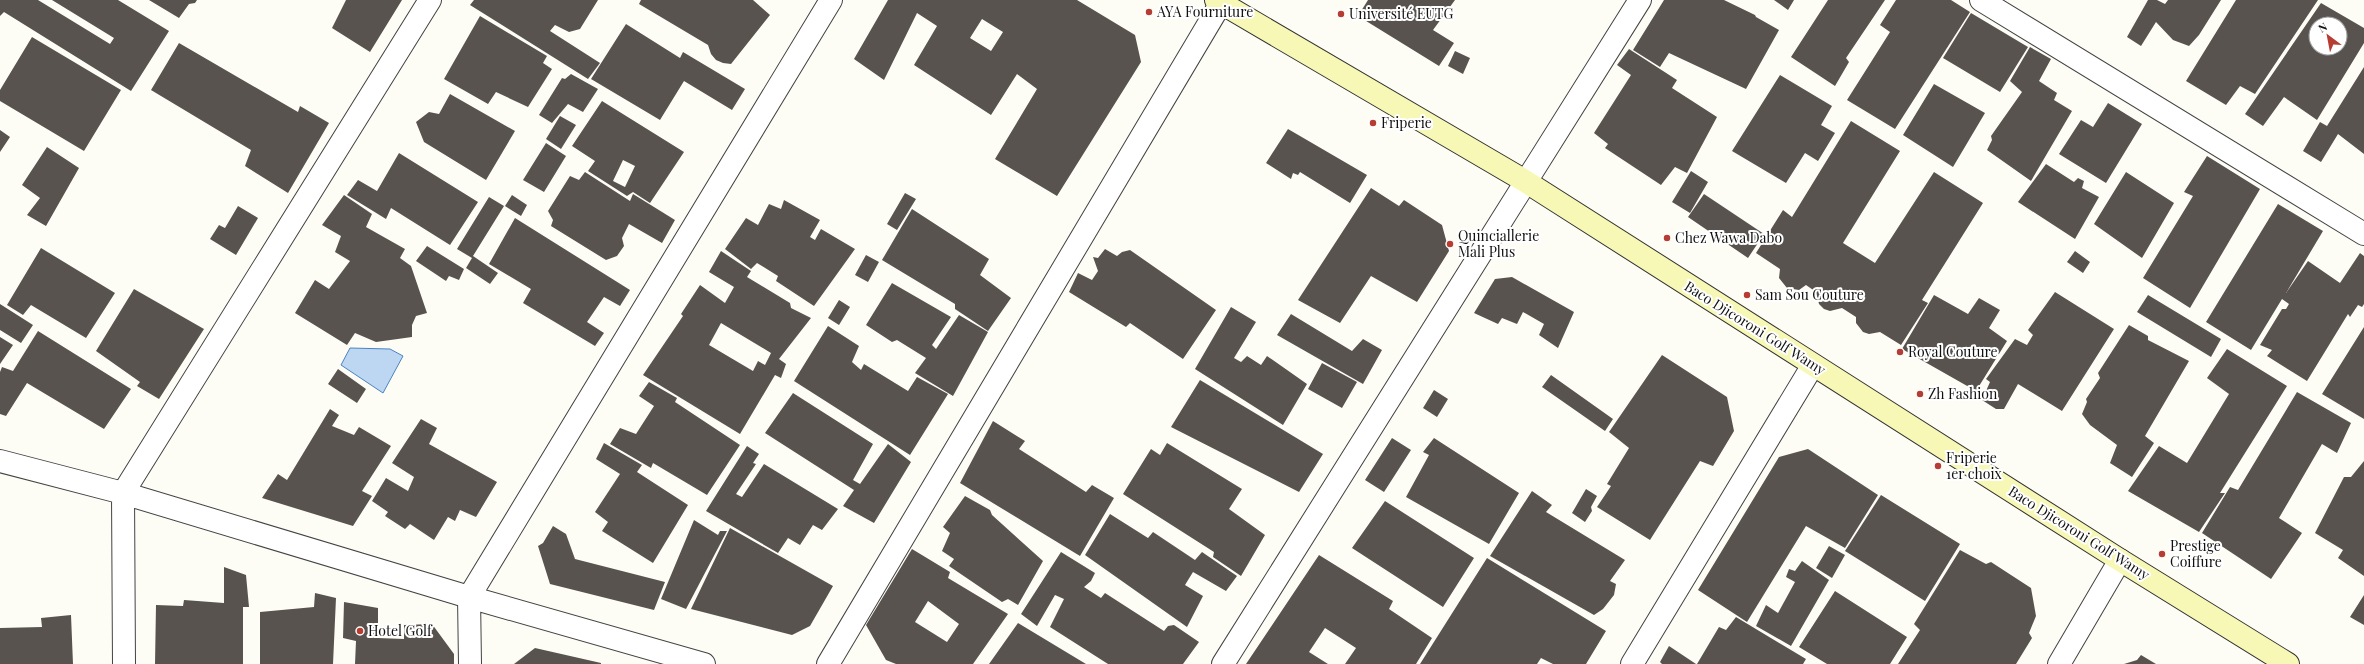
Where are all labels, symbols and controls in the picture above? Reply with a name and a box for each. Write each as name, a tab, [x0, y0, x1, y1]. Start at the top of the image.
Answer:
place label: AYA Fourniture	[1156, 2, 1253, 21]
place label: Université EUTG	[1349, 4, 1453, 23]
marker: AYA Fourniture	[1144, 7, 1154, 17]
marker: Université EUTG	[1336, 9, 1346, 19]
north arrow	[2308, 16, 2348, 56]
text: N	[2315, 19, 2330, 36]
place label: Friperie	[1381, 113, 1432, 132]
marker: Friperie	[1368, 118, 1378, 128]
place label: Quinciallerie Mali Plus	[1458, 226, 1539, 261]
place label: Chez Wawa Dabo	[1675, 228, 1782, 247]
marker: Chez Wawa Dabo	[1662, 233, 1672, 243]
marker: Quinciallerie Mali Plus	[1445, 239, 1455, 249]
street label: Baco Djicoroni Golf Wamy	[1681, 276, 1829, 379]
place label: Sam Sou Couture	[1755, 285, 1864, 304]
marker: Sam Sou Couture	[1742, 290, 1752, 300]
place label: Royal Couture	[1908, 342, 1998, 361]
marker: Royal Couture	[1895, 347, 1905, 357]
place label: Zh Fashion	[1928, 384, 1998, 403]
marker: Zh Fashion	[1915, 389, 1925, 399]
place label: Friperie 1er choix	[1946, 448, 2002, 483]
marker: Friperie 1er choix	[1933, 461, 1943, 471]
street label: Baco Djicoroni Golf Wamy	[2005, 481, 2153, 584]
place label: Prestige Coiffure	[2170, 536, 2222, 571]
marker: Prestige Coiffure	[2157, 549, 2167, 559]
place label: Hotel Golf	[368, 621, 433, 640]
marker: Hotel Golf	[355, 626, 365, 636]

